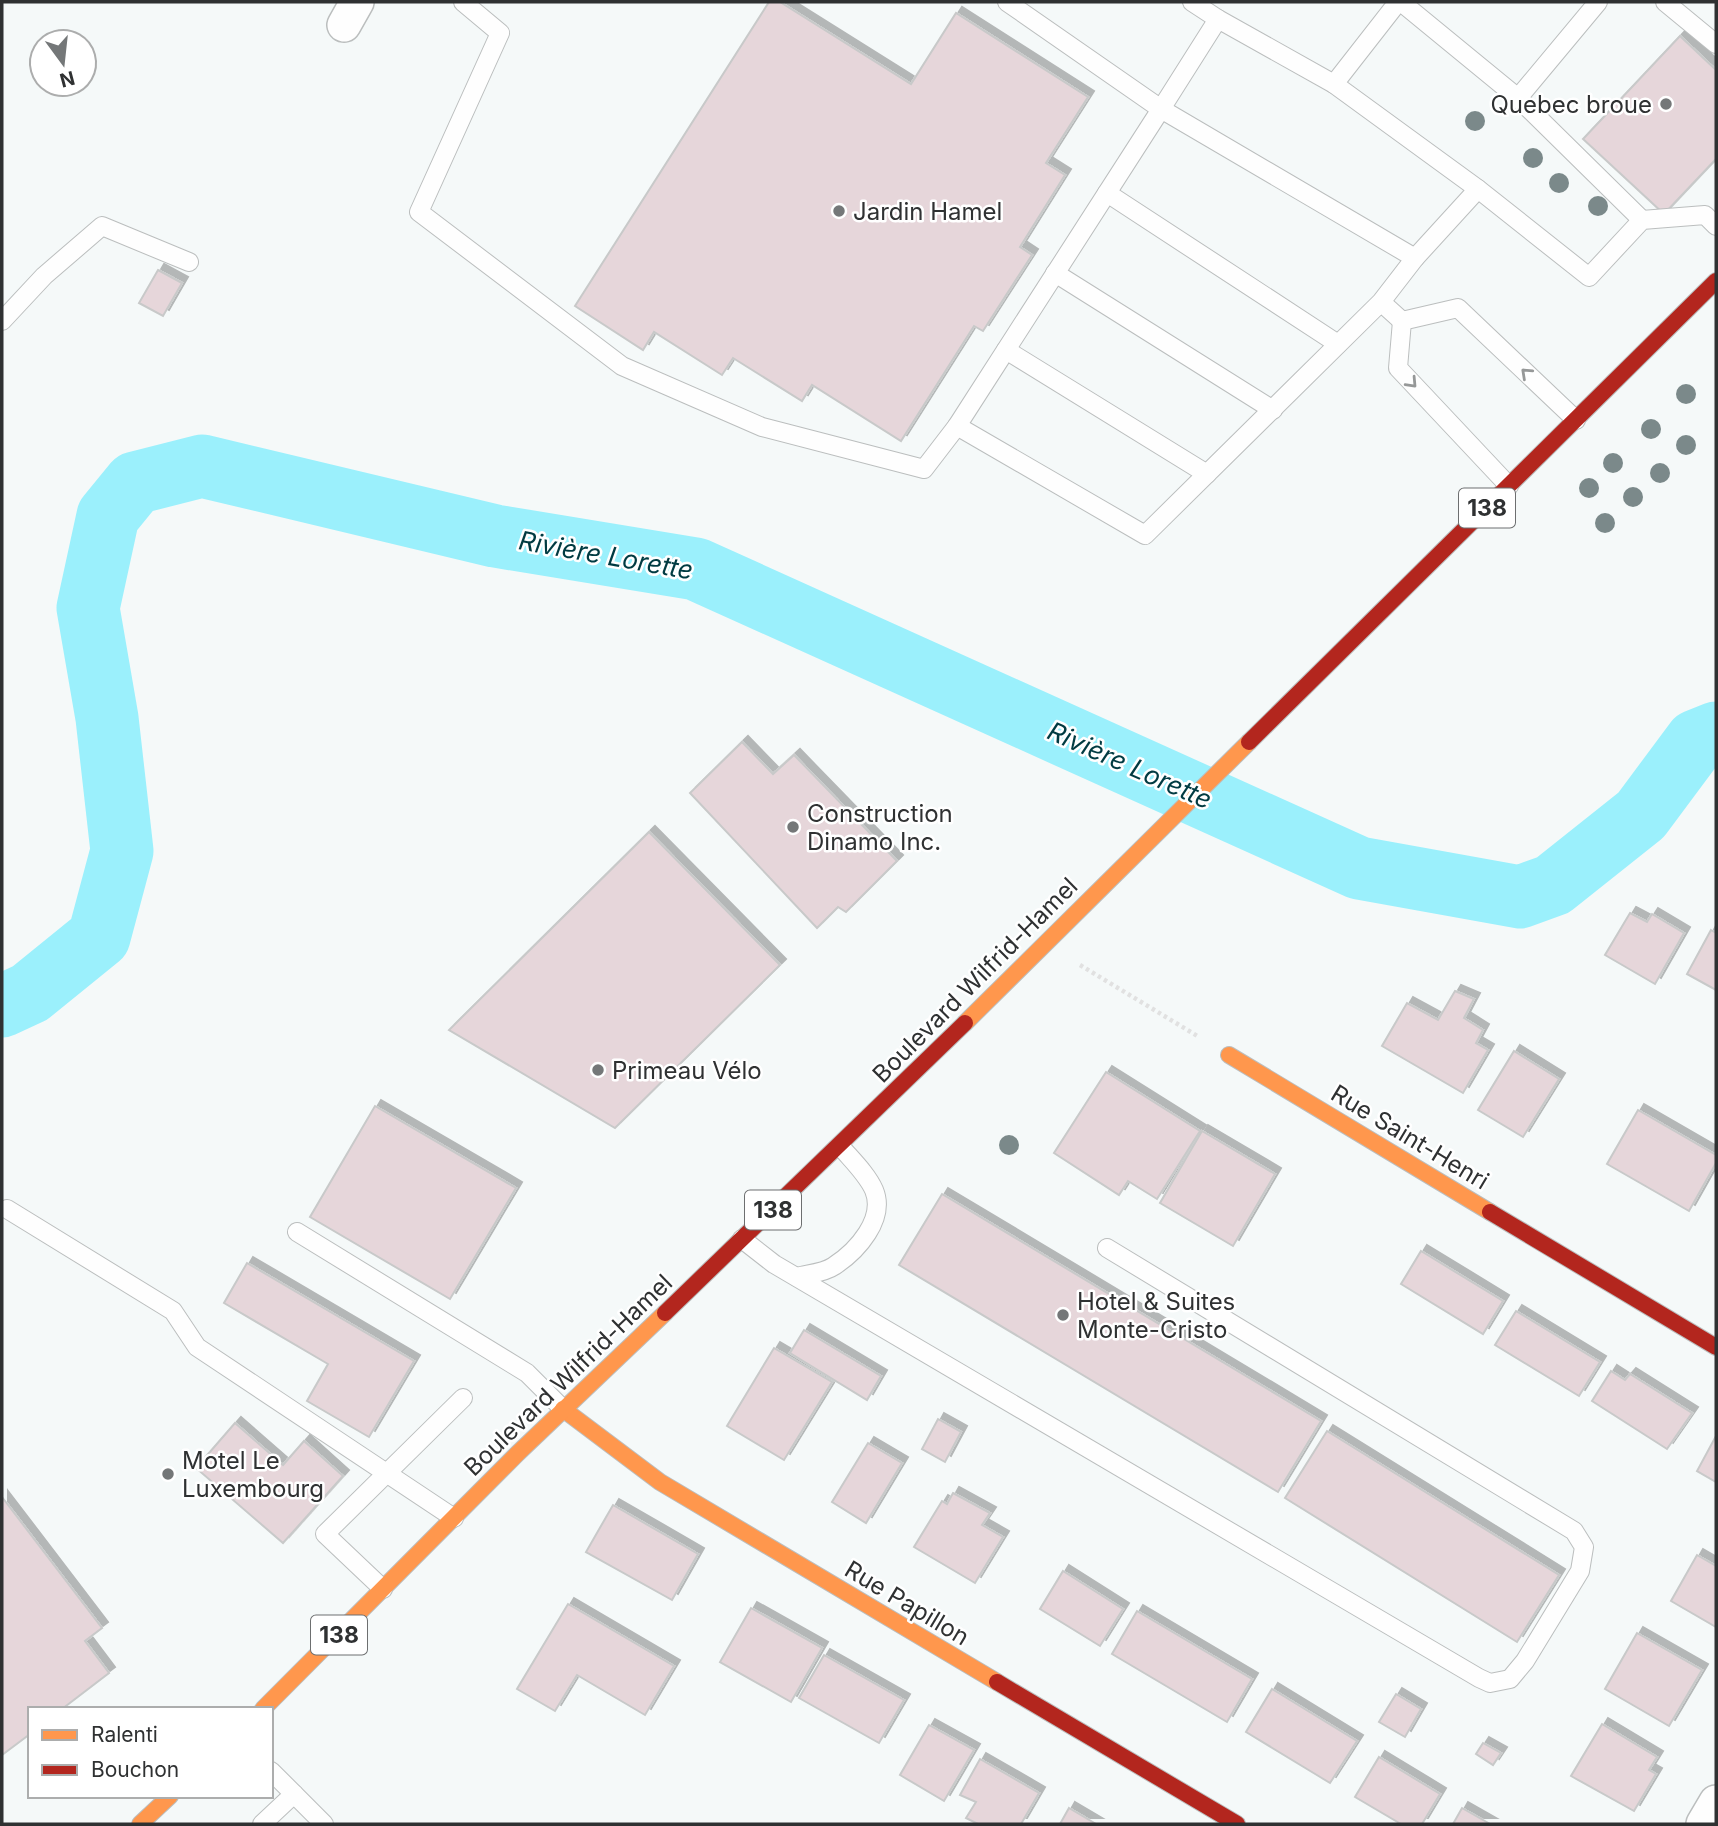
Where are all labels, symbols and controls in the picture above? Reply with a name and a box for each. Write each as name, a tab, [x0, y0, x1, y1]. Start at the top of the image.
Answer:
north arrow	[28, 28, 98, 98]
text: N	[57, 66, 77, 92]
place label: Quebec broue	[1490, 90, 1652, 119]
marker: Quebec broue	[1658, 96, 1674, 112]
place label: Jardin Hamel	[853, 197, 1002, 226]
marker: Jardin Hamel	[831, 203, 847, 219]
one-way arrow	[1521, 368, 1534, 381]
one-way arrow	[1404, 375, 1417, 388]
road number: 138	[1459, 488, 1515, 528]
water label: Rivière Lorette	[516, 524, 696, 586]
water label: Rivière Lorette	[1043, 715, 1217, 815]
place label: Construction Dinamo Inc.	[807, 799, 953, 856]
marker: Construction Dinamo Inc.	[785, 819, 801, 835]
street label: Boulevard Wilfrid-Hamel	[867, 872, 1083, 1088]
place label: Primeau Vélo	[612, 1056, 762, 1085]
marker: Primeau Vélo	[590, 1062, 606, 1078]
street label: Rue Saint-Henri	[1326, 1078, 1494, 1196]
road number: 138	[745, 1190, 801, 1230]
street label: Boulevard Wilfrid-Hamel	[458, 1268, 678, 1482]
place label: Hotel & Suites Monte-Cristo	[1077, 1287, 1235, 1344]
marker: Hotel & Suites Monte-Cristo	[1055, 1307, 1071, 1323]
place label: Motel Le Luxembourg	[182, 1446, 324, 1503]
marker: Motel Le Luxembourg	[160, 1466, 176, 1482]
street label: Rue Papillon	[840, 1555, 974, 1651]
road number: 138	[311, 1616, 367, 1654]
legend	[28, 1707, 273, 1798]
text: Ralenti	[91, 1722, 158, 1747]
text: Bouchon	[91, 1757, 179, 1782]

